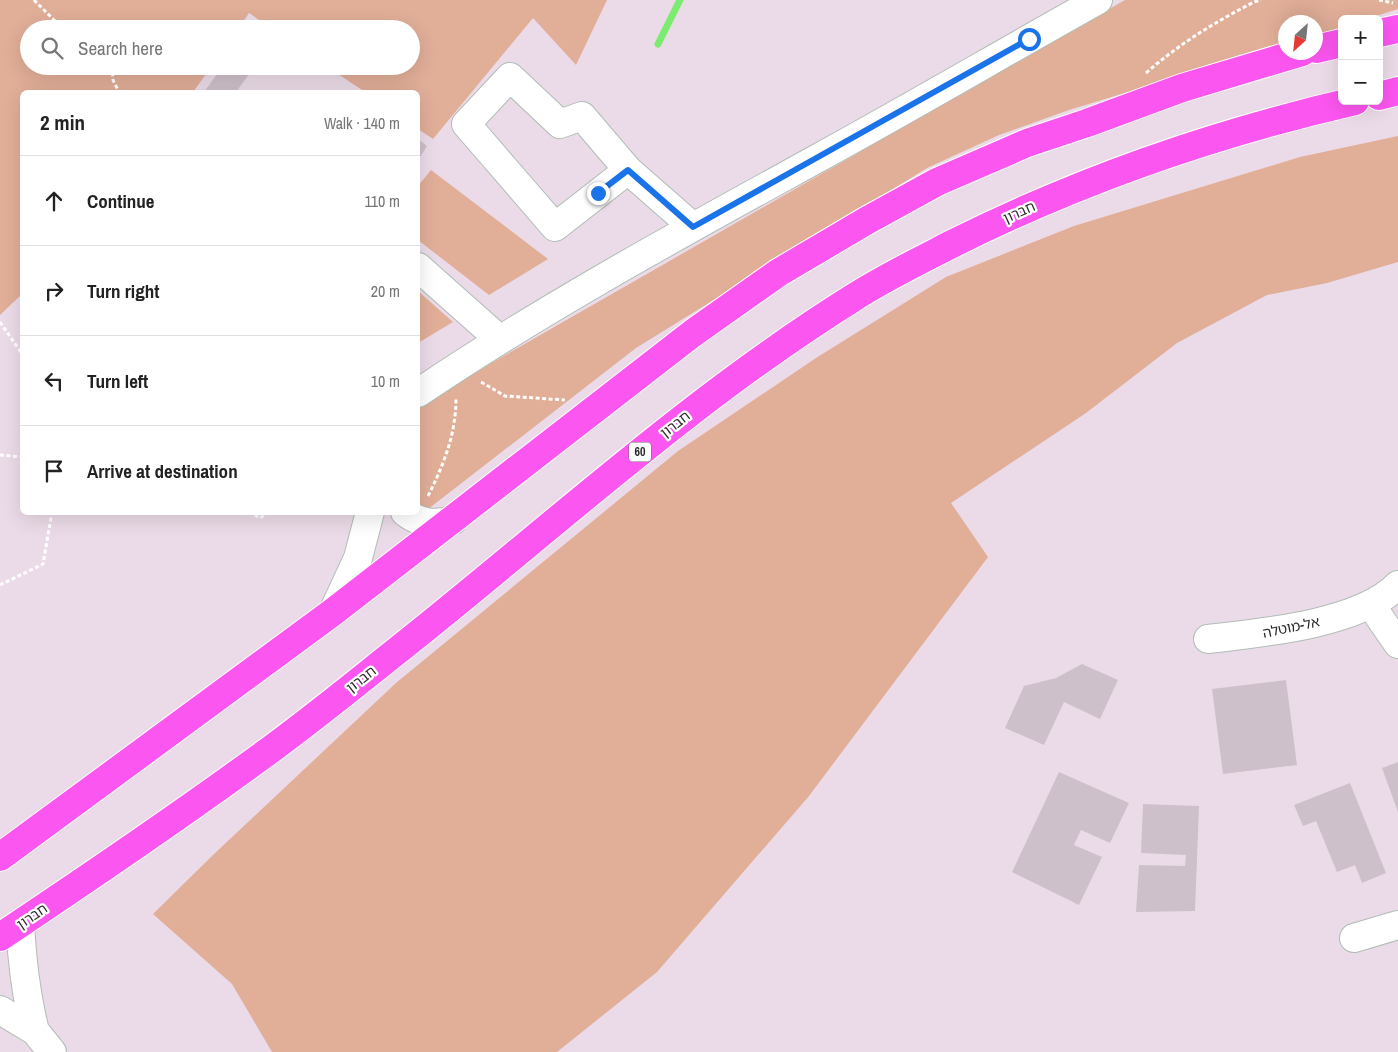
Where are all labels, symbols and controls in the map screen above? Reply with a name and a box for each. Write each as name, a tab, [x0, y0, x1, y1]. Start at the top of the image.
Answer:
north arrow	[1278, 15, 1323, 60]
map controls	[1338, 15, 1383, 105]
button: +	[1338, 15, 1383, 60]
search box	[20, 20, 420, 75]
route start	[1018, 28, 1041, 51]
icon: search	[38, 34, 66, 62]
text: Search here	[78, 35, 163, 61]
button: −	[1338, 60, 1383, 105]
text: 2 min	[40, 108, 85, 137]
text: Walk · 140 m	[324, 112, 400, 134]
route end	[587, 182, 610, 205]
icon: ahead	[40, 187, 68, 215]
text: Continue	[87, 188, 155, 214]
text: 110 m	[364, 190, 400, 212]
street label: חברון	[1000, 197, 1038, 227]
icon: right	[40, 277, 68, 305]
text: Turn right	[87, 278, 159, 304]
text: 20 m	[371, 280, 400, 302]
icon: left	[40, 367, 68, 395]
text: Turn left	[87, 368, 148, 394]
text: 10 m	[371, 370, 400, 392]
street label: חברון	[656, 407, 694, 441]
road number: 60	[629, 442, 651, 462]
icon: arrive	[40, 457, 68, 485]
text: Arrive at destination	[87, 458, 238, 484]
street label: אל-מוטלה	[1261, 612, 1321, 642]
street label: חברון	[342, 662, 380, 696]
street label: חברון	[13, 899, 51, 933]

